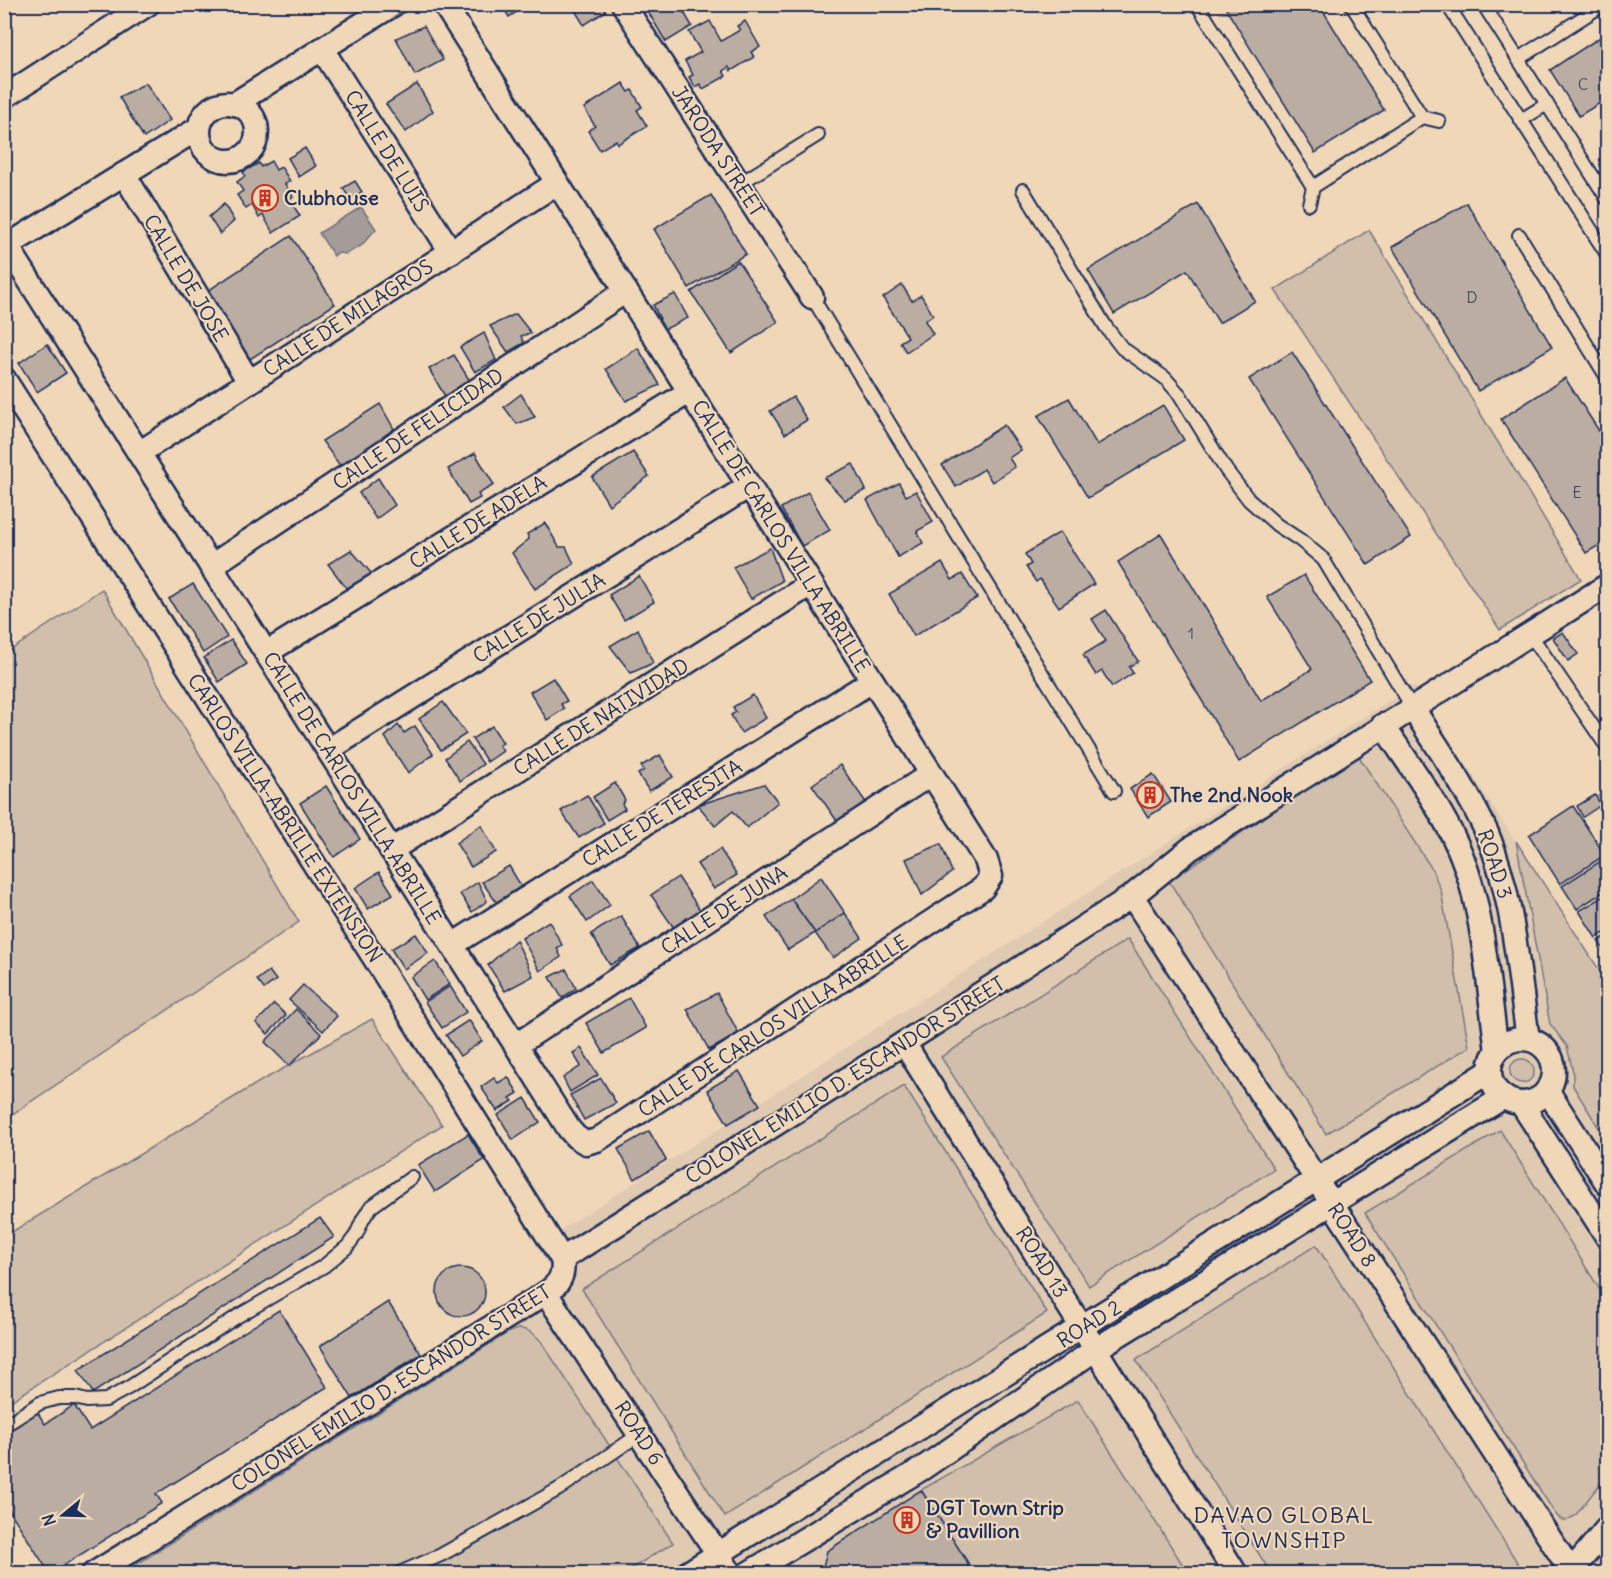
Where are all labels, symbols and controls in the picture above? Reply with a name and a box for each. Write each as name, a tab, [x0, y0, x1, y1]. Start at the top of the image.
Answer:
house number: C	[1578, 74, 1588, 94]
street label: JARODA STREET	[667, 81, 770, 221]
street label: CALLE DE LUIS	[340, 85, 435, 216]
building icon: Clubhouse	[250, 183, 280, 213]
place label: Clubhouse	[284, 185, 379, 210]
street label: CALLE DE JOSE	[139, 210, 234, 346]
street label: CALLE DE MILAGROS	[258, 253, 437, 382]
house number: D	[1466, 287, 1478, 307]
street label: CALLE DE FELICIDAD	[328, 362, 508, 495]
street label: CALLE DE CARLOS VILLA ABRILLE	[687, 395, 876, 677]
street label: CALLE DE ADELA	[404, 469, 551, 574]
house number: E	[1572, 482, 1582, 502]
street label: CALLE DE JULIA	[468, 567, 610, 668]
house number: 1	[1188, 623, 1194, 643]
street label: CALLE DE CARLOS VILLA ABRILLE	[258, 647, 447, 929]
street label: CALLE DE NATIVIDAD	[508, 652, 693, 781]
street label: CARLOS VILLA-ABRILLE EXTENSION	[183, 669, 388, 967]
street label: CALLE DE TERESITA	[577, 753, 746, 872]
building icon: The 2nd Nook	[1135, 780, 1165, 810]
place label: The 2nd Nook	[1170, 782, 1293, 807]
street label: ROAD 3	[1473, 826, 1518, 902]
street label: CALLE DE JUNA	[656, 859, 792, 960]
street label: CALLE DE CARLOS VILLA ABRILLE	[633, 929, 912, 1122]
street label: COLONEL EMILIO D. ESCANDOR STREET	[680, 970, 1009, 1189]
street label: ROAD 8	[1322, 1198, 1382, 1271]
street label: ROAD 13	[1011, 1222, 1074, 1302]
street label: COLONEL EMILIO D. ESCANDOR STREET	[226, 1278, 555, 1497]
street label: ROAD 2	[1052, 1294, 1125, 1353]
street label: ROAD 6	[609, 1396, 669, 1469]
north arrow	[33, 1485, 93, 1545]
place label: DGT Town Strip & Pavillion	[926, 1495, 1064, 1543]
district label: DAVAO GLOBAL TOWNSHIP	[1193, 1501, 1375, 1554]
building icon: DGT Town Strip & Pavillion	[892, 1505, 922, 1535]
text: N	[38, 1511, 60, 1528]

